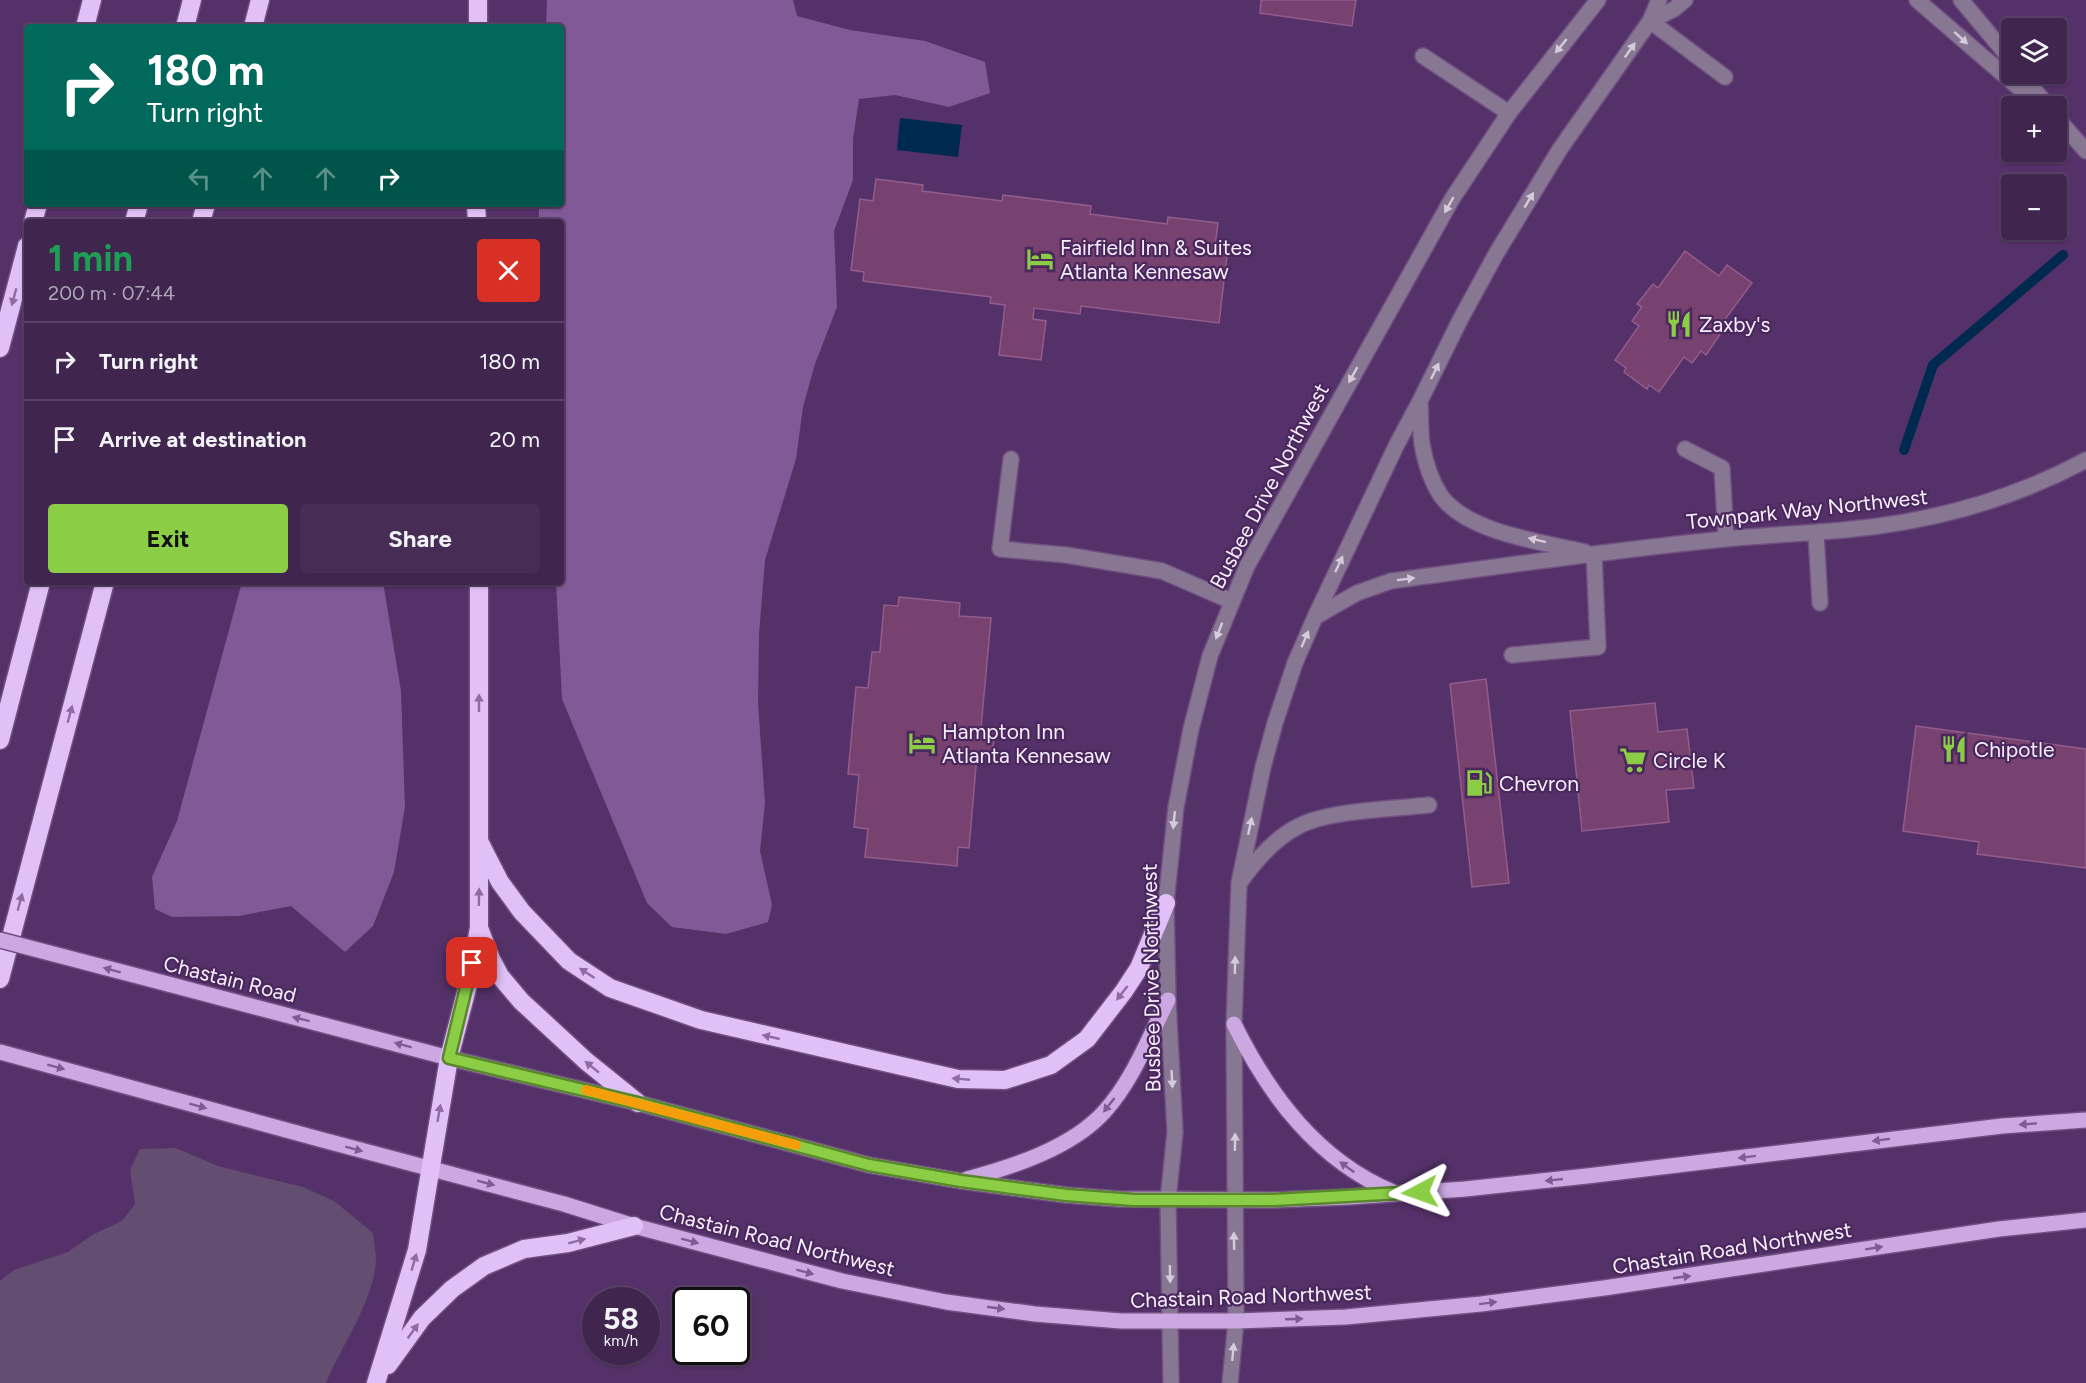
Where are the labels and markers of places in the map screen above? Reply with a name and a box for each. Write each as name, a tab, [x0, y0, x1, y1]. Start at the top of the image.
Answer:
place label: Fairfield Inn & Suites Atlanta Kennesaw	[1060, 235, 1252, 284]
hotel icon: Fairfield Inn & Suites Atlanta Kennesaw	[1025, 244, 1055, 274]
restaurant icon: Zaxby's	[1664, 309, 1694, 339]
place label: Zaxby's	[1699, 312, 1770, 337]
place label: Hampton Inn Atlanta Kennesaw	[942, 719, 1111, 768]
hotel icon: Hampton Inn Atlanta Kennesaw	[907, 728, 937, 758]
restaurant icon: Chipotle	[1939, 734, 1969, 764]
place label: Chipotle	[1974, 737, 2054, 762]
supermarket icon: Circle K	[1618, 745, 1648, 775]
place label: Circle K	[1653, 748, 1726, 773]
fuel station icon: Chevron	[1464, 768, 1494, 798]
place label: Chevron	[1499, 771, 1579, 796]
pin	[446, 937, 497, 988]

